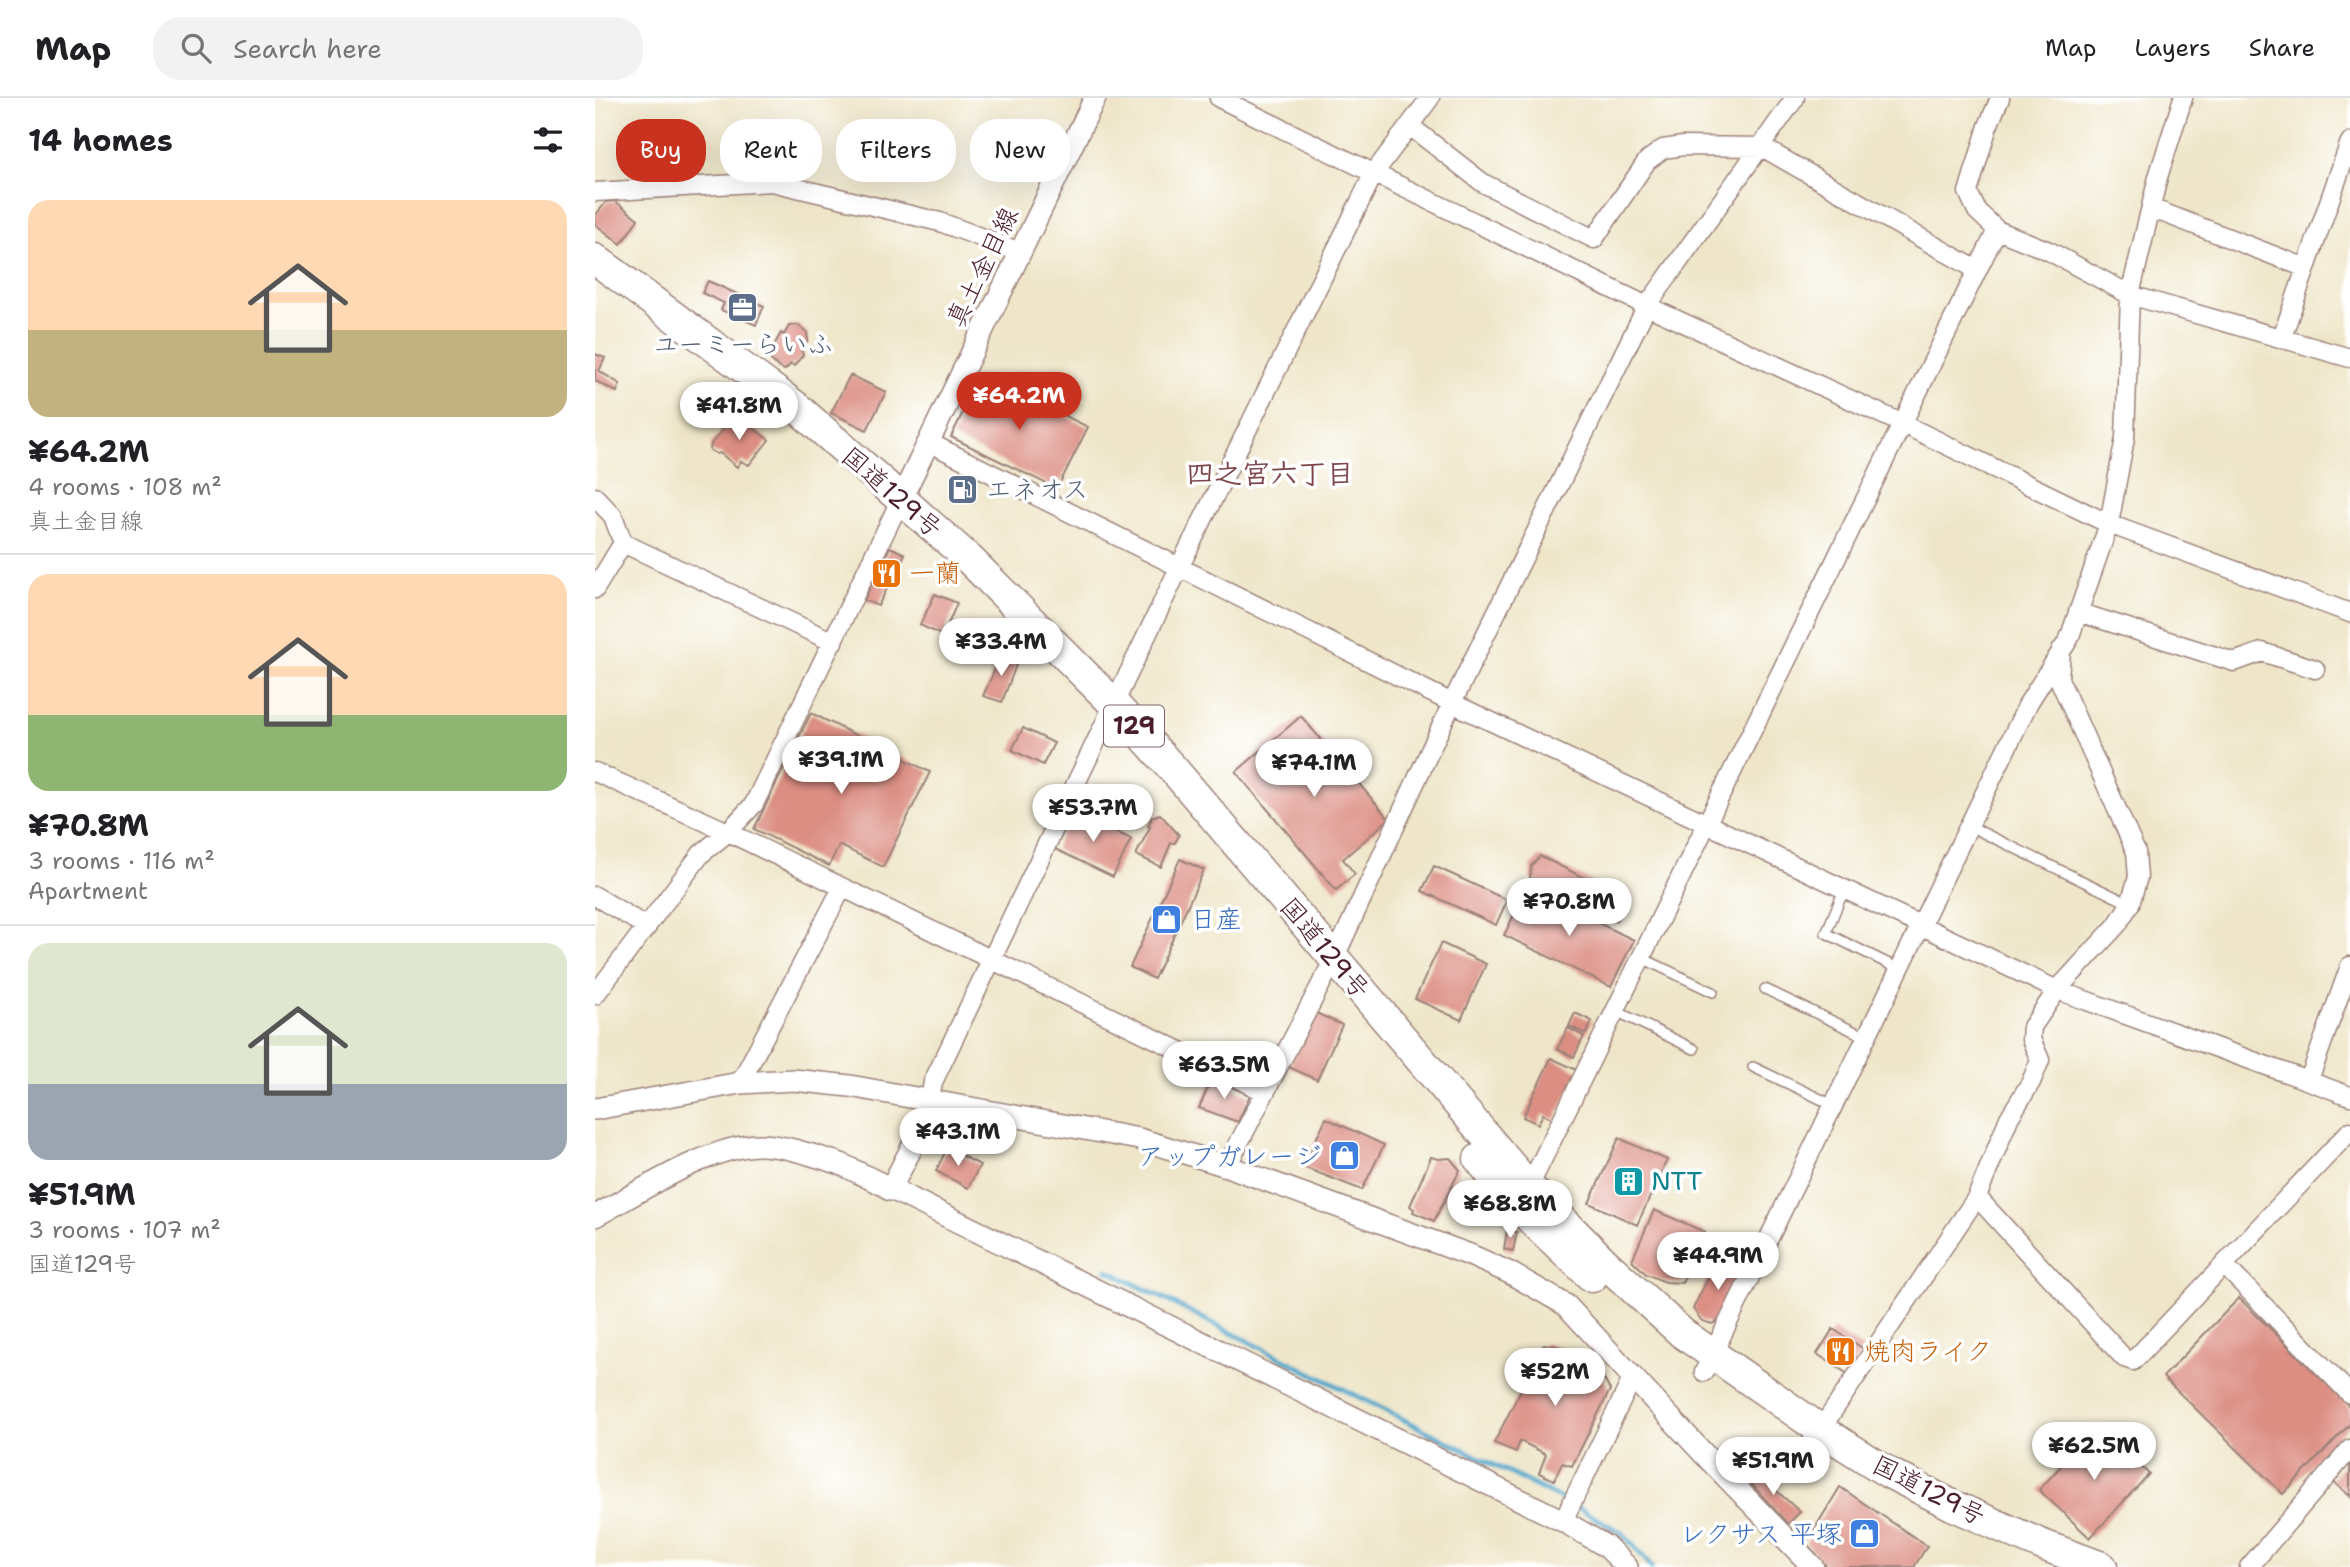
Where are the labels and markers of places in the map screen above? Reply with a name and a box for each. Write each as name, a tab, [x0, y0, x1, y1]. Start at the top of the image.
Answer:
office icon: ユーミーらいふ	[726, 291, 760, 325]
place label: ユーミーらいふ	[653, 326, 833, 361]
pin: ¥64.2M	[962, 372, 1076, 432]
pin: ¥41.8M	[682, 382, 796, 442]
place label: エネオス	[986, 471, 1088, 506]
fuel station icon: エネオス	[946, 472, 980, 506]
place label: 一蘭	[909, 555, 961, 590]
restaurant icon: 一蘭	[869, 556, 903, 590]
pin: ¥33.4M	[944, 618, 1058, 678]
pin: ¥39.1M	[784, 736, 898, 796]
pin: ¥74.1M	[1257, 740, 1371, 799]
pin: ¥53.7M	[1036, 784, 1150, 844]
pin: ¥70.8M	[1512, 878, 1626, 938]
place label: 日産	[1190, 901, 1242, 936]
shop icon: 日産	[1150, 902, 1184, 936]
pin: ¥63.5M	[1167, 1042, 1281, 1101]
pin: ¥43.1M	[901, 1108, 1015, 1168]
place label: アップガレージ	[1137, 1138, 1321, 1173]
shop icon: アップガレージ	[1327, 1139, 1361, 1173]
place label: NTT	[1651, 1163, 1702, 1198]
building icon: NTT	[1611, 1164, 1645, 1198]
pin: ¥68.8M	[1453, 1180, 1567, 1240]
pin: ¥44.9M	[1661, 1232, 1775, 1292]
place label: 焼肉ライク	[1864, 1333, 1992, 1368]
restaurant icon: 焼肉ライク	[1824, 1334, 1858, 1368]
pin: ¥52M	[1514, 1348, 1596, 1408]
pin: ¥62.5M	[2037, 1422, 2151, 1482]
pin: ¥51.9M	[1716, 1438, 1830, 1497]
place label: レクサス 平塚	[1679, 1516, 1842, 1551]
shop icon: レクサス 平塚	[1848, 1517, 1882, 1551]

